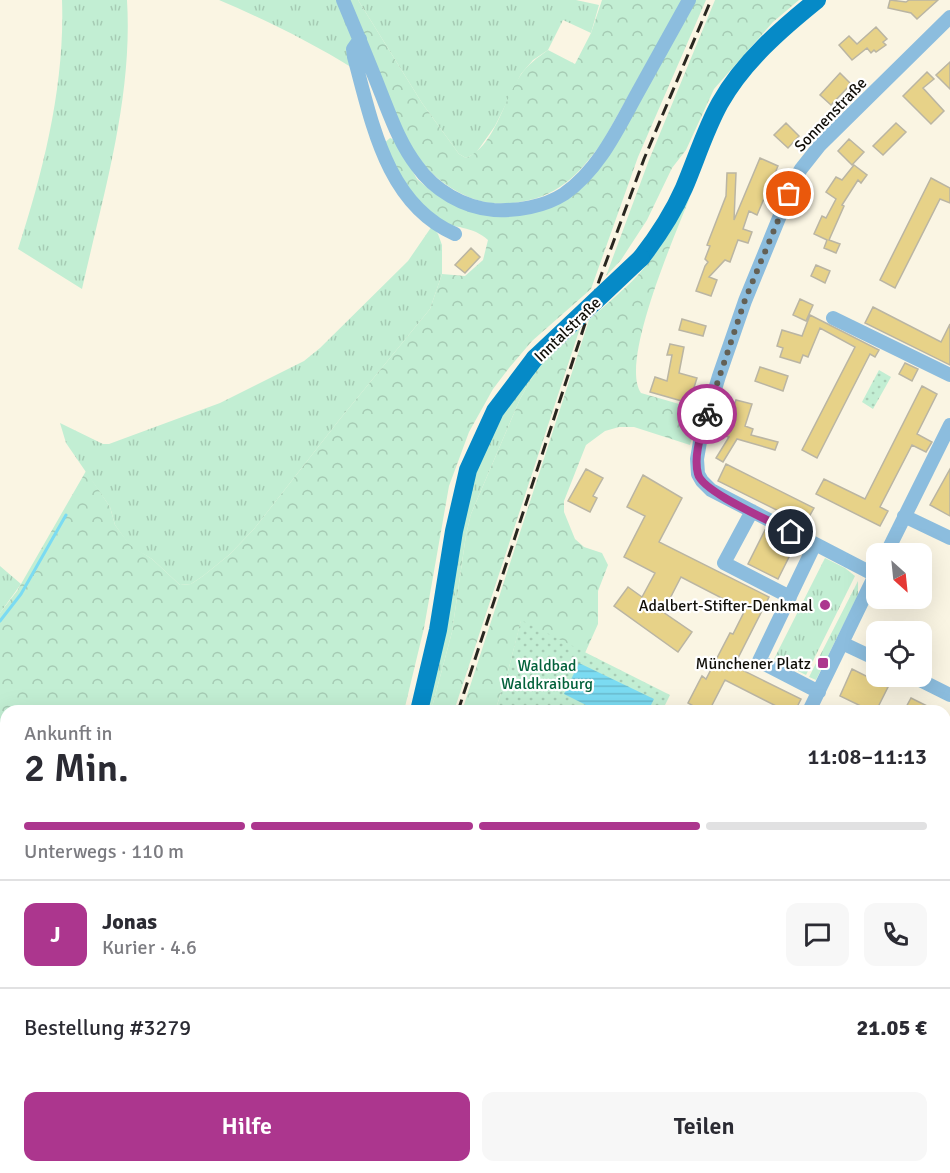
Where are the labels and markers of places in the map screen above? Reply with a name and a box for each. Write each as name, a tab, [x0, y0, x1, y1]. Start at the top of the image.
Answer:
pin	[763, 168, 814, 219]
pin	[765, 506, 816, 557]
place label: Adalbert-Stifter-Denkmal	[639, 596, 813, 616]
marker: Adalbert-Stifter-Denkmal	[818, 598, 832, 612]
place label: Münchener Platz	[695, 654, 811, 674]
marker: Münchener Platz	[816, 656, 830, 670]

